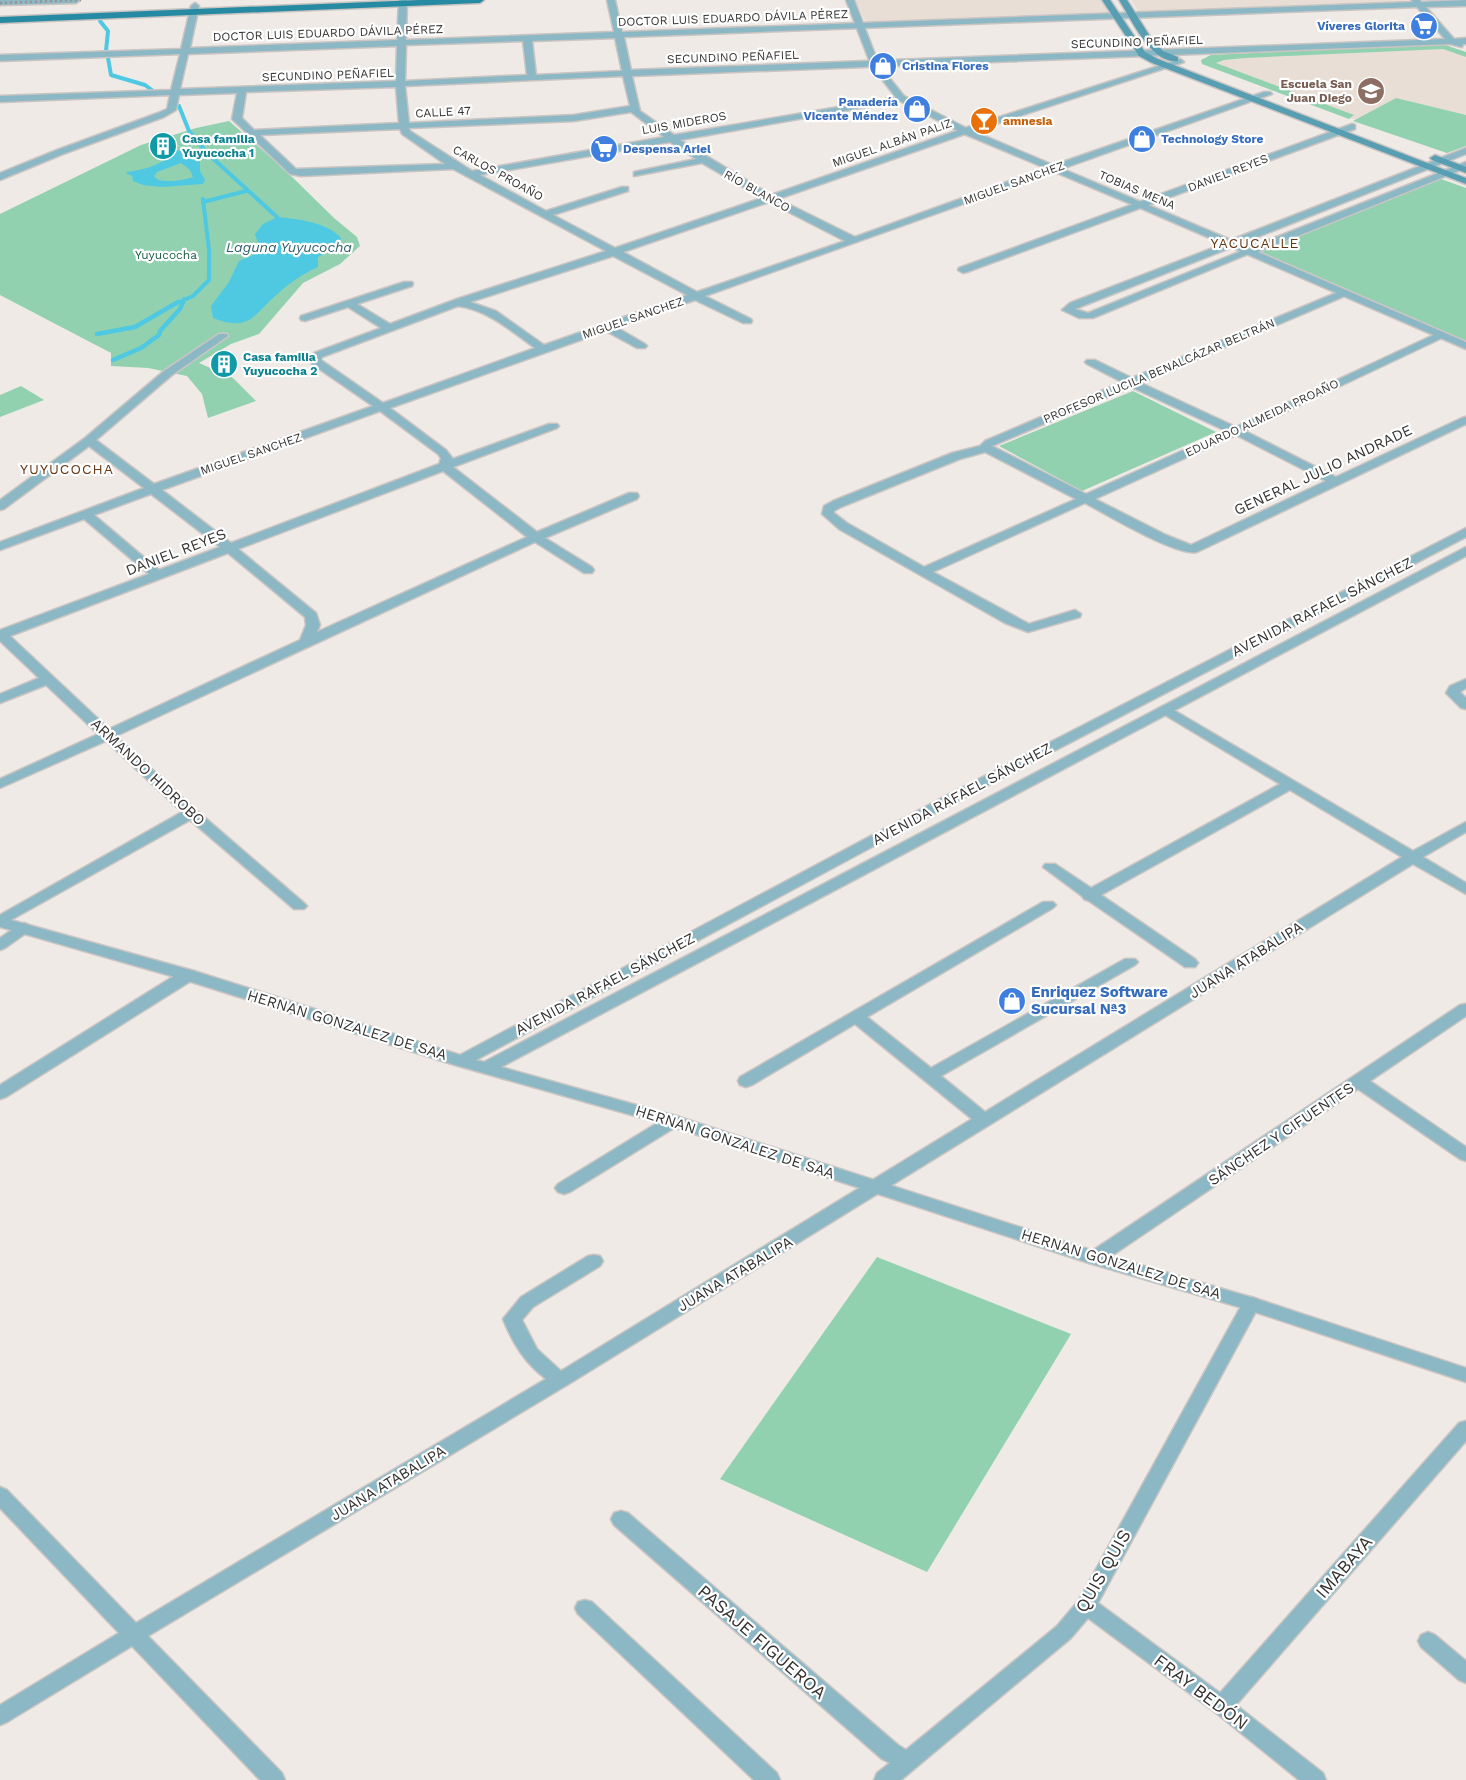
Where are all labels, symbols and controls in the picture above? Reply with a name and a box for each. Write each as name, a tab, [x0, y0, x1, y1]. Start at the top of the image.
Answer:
street label: DOCTOR LUIS EDUARDO DÁVILA PÉREZ	[617, 7, 849, 29]
supermarket icon: Víveres Glorita	[1409, 11, 1439, 41]
place label: Víveres Glorita	[1317, 19, 1405, 33]
street label: DOCTOR LUIS EDUARDO DÁVILA PÉREZ	[212, 22, 444, 44]
street label: SECUNDINO PEÑAFIEL	[1071, 33, 1203, 51]
street label: SECUNDINO PEÑAFIEL	[667, 48, 799, 66]
shop icon: Cristina Flores	[868, 51, 898, 81]
place label: Cristina Flores	[902, 59, 989, 73]
street label: SECUNDINO PEÑAFIEL	[262, 66, 394, 84]
school or university icon: Escuela San Juan Diego	[1356, 76, 1386, 106]
place label: Escuela San Juan Diego	[1281, 77, 1352, 105]
shop icon: Panadería Vicente Méndez	[902, 94, 932, 124]
place label: Panadería Vicente Méndez	[804, 95, 898, 123]
street label: CALLE 47	[415, 104, 471, 120]
bar icon: amnesia	[969, 106, 999, 136]
street label: LUIS MIDEROS	[641, 109, 727, 137]
place label: amnesia	[1003, 114, 1053, 128]
street label: MIGUEL ALBÁN PALIZ	[830, 116, 954, 170]
shop icon: Technology Store	[1127, 124, 1157, 154]
building icon: Casa familia Yuyucocha 1	[148, 131, 178, 161]
place label: Casa familia Yuyucocha 1	[182, 132, 255, 160]
place label: Technology Store	[1161, 132, 1263, 146]
supermarket icon: Despensa Ariel	[589, 134, 619, 164]
street label: CARLOS PROAÑO	[450, 142, 546, 204]
place label: Despensa Ariel	[623, 142, 711, 156]
street label: DANIEL REYES	[1186, 151, 1270, 195]
street label: MIGUEL SANCHEZ	[962, 158, 1066, 208]
street label: RÍO BLANCO	[721, 167, 793, 215]
street label: TOBIAS MENA	[1097, 168, 1177, 212]
district label: YACUCALLE	[1210, 235, 1300, 251]
water label: Laguna Yuyucocha	[226, 239, 352, 255]
park label: Yuyucocha	[135, 248, 197, 262]
street label: MIGUEL SANCHEZ	[581, 294, 685, 342]
street label: PROFESOR LUCILA BENALCÁZAR BELTRÁN	[1041, 316, 1277, 426]
building icon: Casa familia Yuyucocha 2	[209, 349, 239, 379]
place label: Casa familia Yuyucocha 2	[243, 350, 317, 378]
street label: EDUARDO ALMEIDA PROAÑO	[1183, 376, 1341, 460]
street label: GENERAL JULIO ANDRADE	[1231, 421, 1415, 519]
street label: MIGUEL SANCHEZ	[199, 430, 303, 478]
district label: YUYUCOCHA	[20, 461, 114, 477]
street label: DANIEL REYES	[123, 525, 229, 579]
street label: AVENIDA RAFAEL SÁNCHEZ	[1229, 553, 1415, 661]
street label: ARMANDO HIDROBO	[87, 715, 209, 829]
street label: AVENIDA RAFAEL SÁNCHEZ	[869, 739, 1055, 849]
street label: JUANA ATABALIPA	[1186, 918, 1306, 1002]
street label: AVENIDA RAFAEL SÁNCHEZ	[512, 929, 698, 1039]
place label: Enriquez Software Sucursal Nª3	[1031, 983, 1168, 1018]
street label: HERNAN GONZALEZ DE SAA	[245, 986, 449, 1064]
shop icon: Enriquez Software Sucursal Nª3	[997, 986, 1027, 1016]
street label: SÁNCHEZ Y CIFUENTES	[1205, 1079, 1357, 1189]
street label: HERNAN GONZALEZ DE SAA	[633, 1101, 837, 1183]
street label: HERNAN GONZALEZ DE SAA	[1019, 1225, 1223, 1303]
street label: JUANA ATABALIPA	[674, 1233, 796, 1315]
street label: JUANA ATABALIPA	[327, 1442, 449, 1524]
street label: QUIS QUIS	[1070, 1526, 1135, 1616]
street label: IMABAYA	[1311, 1531, 1377, 1602]
street label: PASAJE FIGUEROA	[694, 1580, 831, 1703]
street label: FRAY BEDÓN	[1150, 1649, 1252, 1734]

